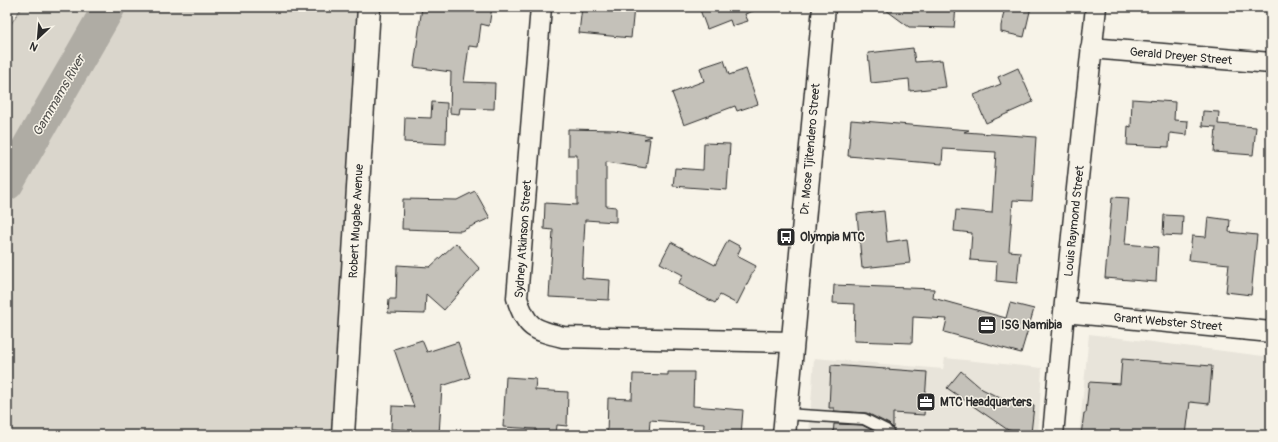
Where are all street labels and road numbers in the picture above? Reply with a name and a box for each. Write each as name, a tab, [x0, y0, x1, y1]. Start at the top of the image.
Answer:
street label: Gerald Dreyer Street	[1129, 45, 1233, 68]
street label: Dr. Mose Tjitendero Street	[797, 83, 824, 215]
street label: Robert Mugabe Avenue	[346, 163, 367, 279]
street label: Louis Raymond Street	[1061, 165, 1088, 277]
street label: Sydney Atkinson Street	[512, 179, 535, 299]
street label: Grant Webster Street	[1113, 310, 1223, 335]

